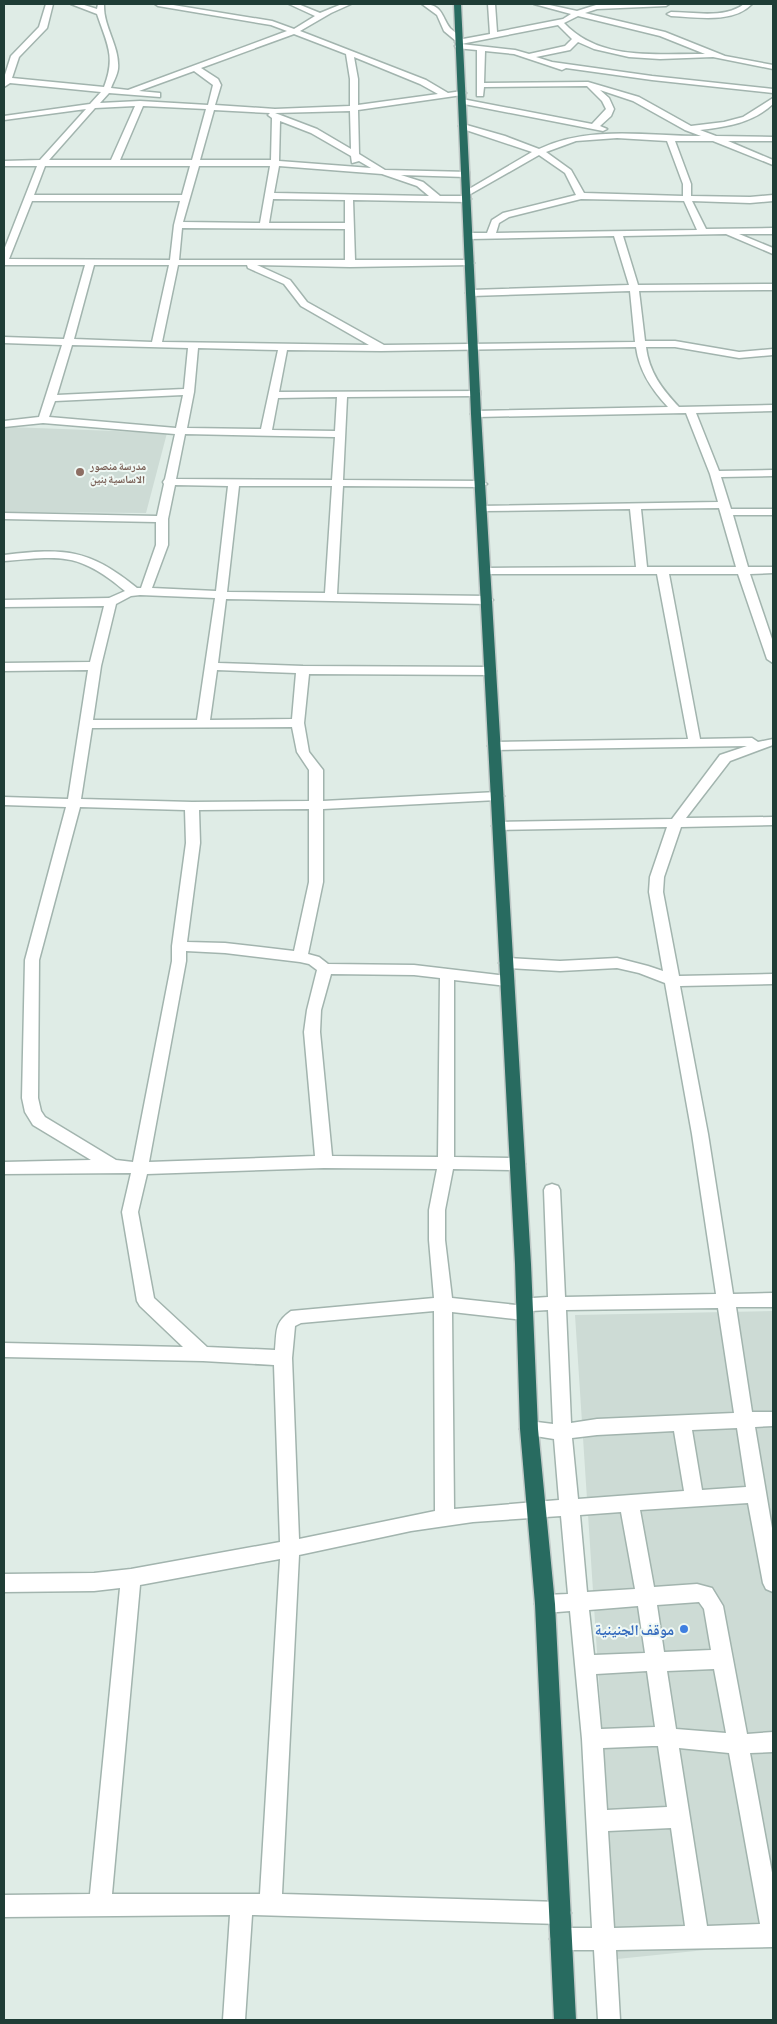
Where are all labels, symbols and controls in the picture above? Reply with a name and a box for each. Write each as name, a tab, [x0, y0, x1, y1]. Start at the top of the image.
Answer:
place label: مدرسة منصور الاساسية بنين	[89, 460, 146, 487]
marker: مدرسة منصور الاساسية بنين	[74, 466, 86, 478]
place label: موقف الجنينية	[595, 1621, 674, 1638]
marker: موقف الجنينية	[678, 1623, 690, 1635]

